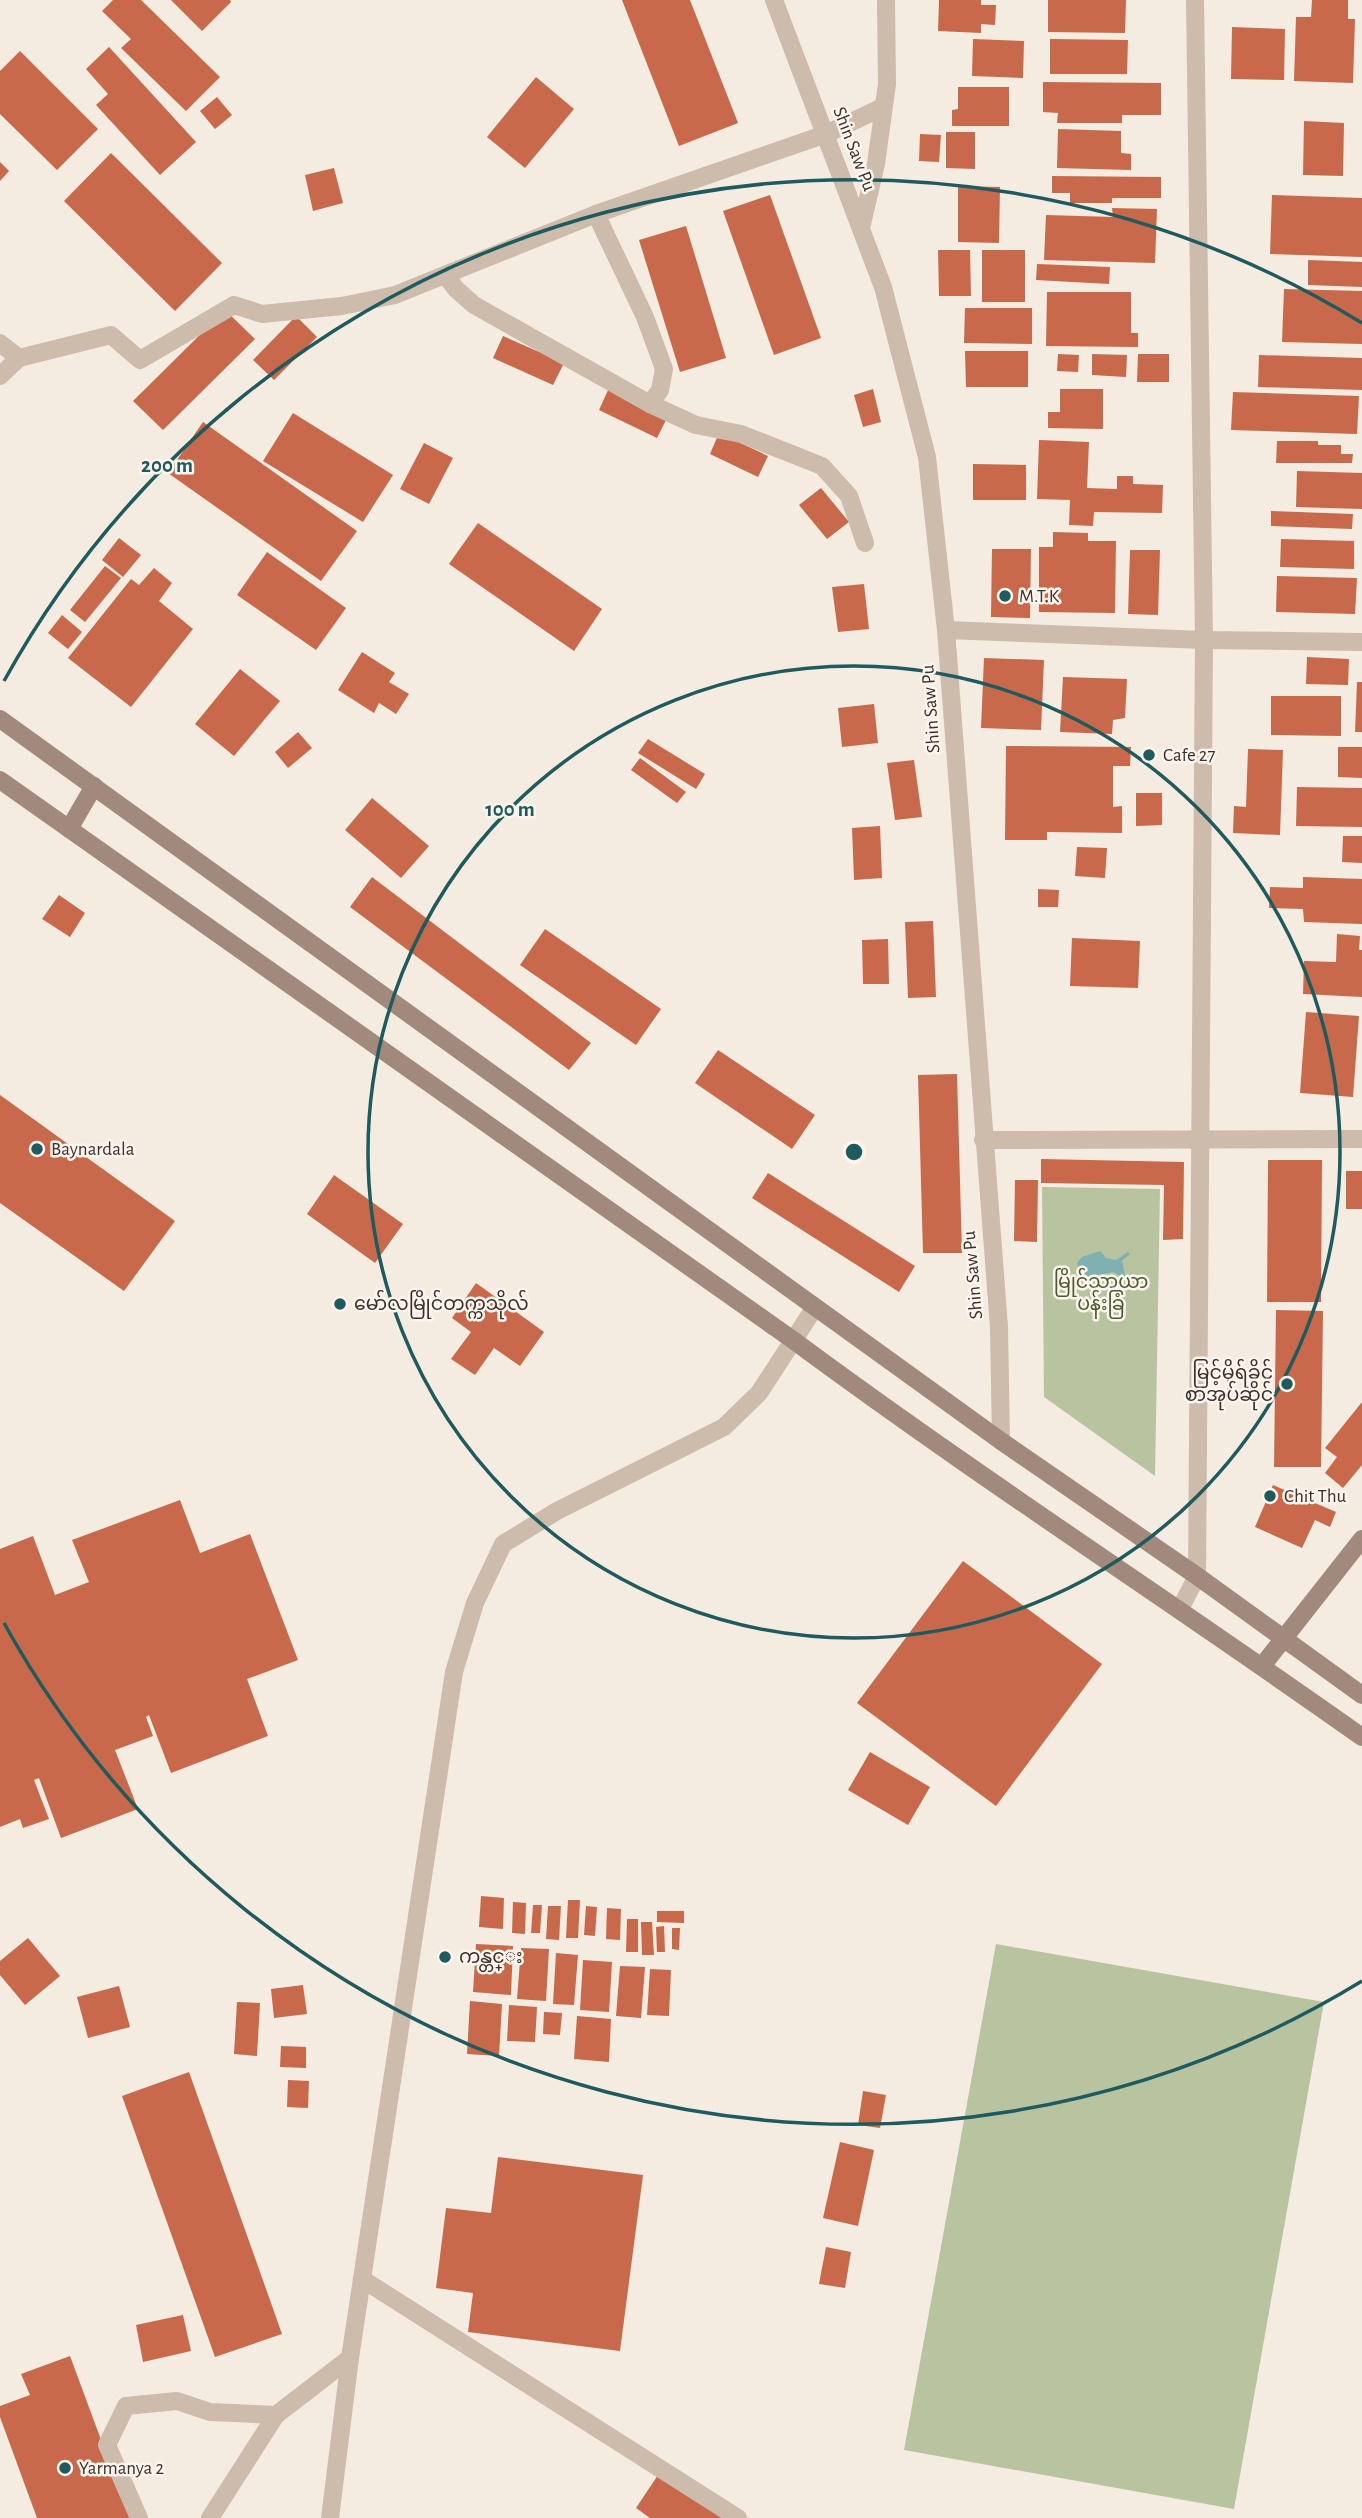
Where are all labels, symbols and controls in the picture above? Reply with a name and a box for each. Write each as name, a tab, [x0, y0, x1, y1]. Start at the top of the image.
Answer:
street label: Shin Saw Pu	[829, 104, 879, 194]
text: 200 m	[141, 455, 193, 476]
place label: M.T.K	[1019, 587, 1060, 606]
marker: M.T.K	[997, 588, 1013, 604]
street label: Shin Saw Pu	[918, 664, 944, 754]
place label: Cafe 27	[1163, 746, 1215, 765]
marker: Cafe 27	[1141, 747, 1157, 763]
text: 100 m	[485, 799, 535, 820]
place label: Baynardala	[51, 1140, 135, 1159]
centre of rings	[842, 1140, 866, 1164]
marker: Baynardala	[29, 1141, 45, 1157]
street label: Shin Saw Pu	[960, 1230, 986, 1320]
park label: မြိုင်သာယာ ပန်းခြံ	[1054, 1267, 1148, 1319]
place label: မော်လမြိုင်တက္ကသိုလ်	[354, 1289, 529, 1320]
marker: မော်လမြိုင်တက္ကသိုလ်	[332, 1296, 348, 1312]
place label: မြင့်မိုရ်ခိုင် စာအုပ်ဆိုင်	[1185, 1358, 1273, 1411]
marker: မြင့်မိုရ်ခိုင် စာအုပ်ဆိုင်	[1279, 1376, 1295, 1392]
place label: Chit Thu	[1284, 1487, 1347, 1506]
marker: Chit Thu	[1262, 1488, 1278, 1504]
place label: ကန္တင္း	[459, 1948, 523, 1972]
marker: ကန္တင္း	[437, 1949, 453, 1965]
place label: Yarmanya 2	[79, 2459, 164, 2478]
marker: Yarmanya 2	[57, 2460, 73, 2476]

